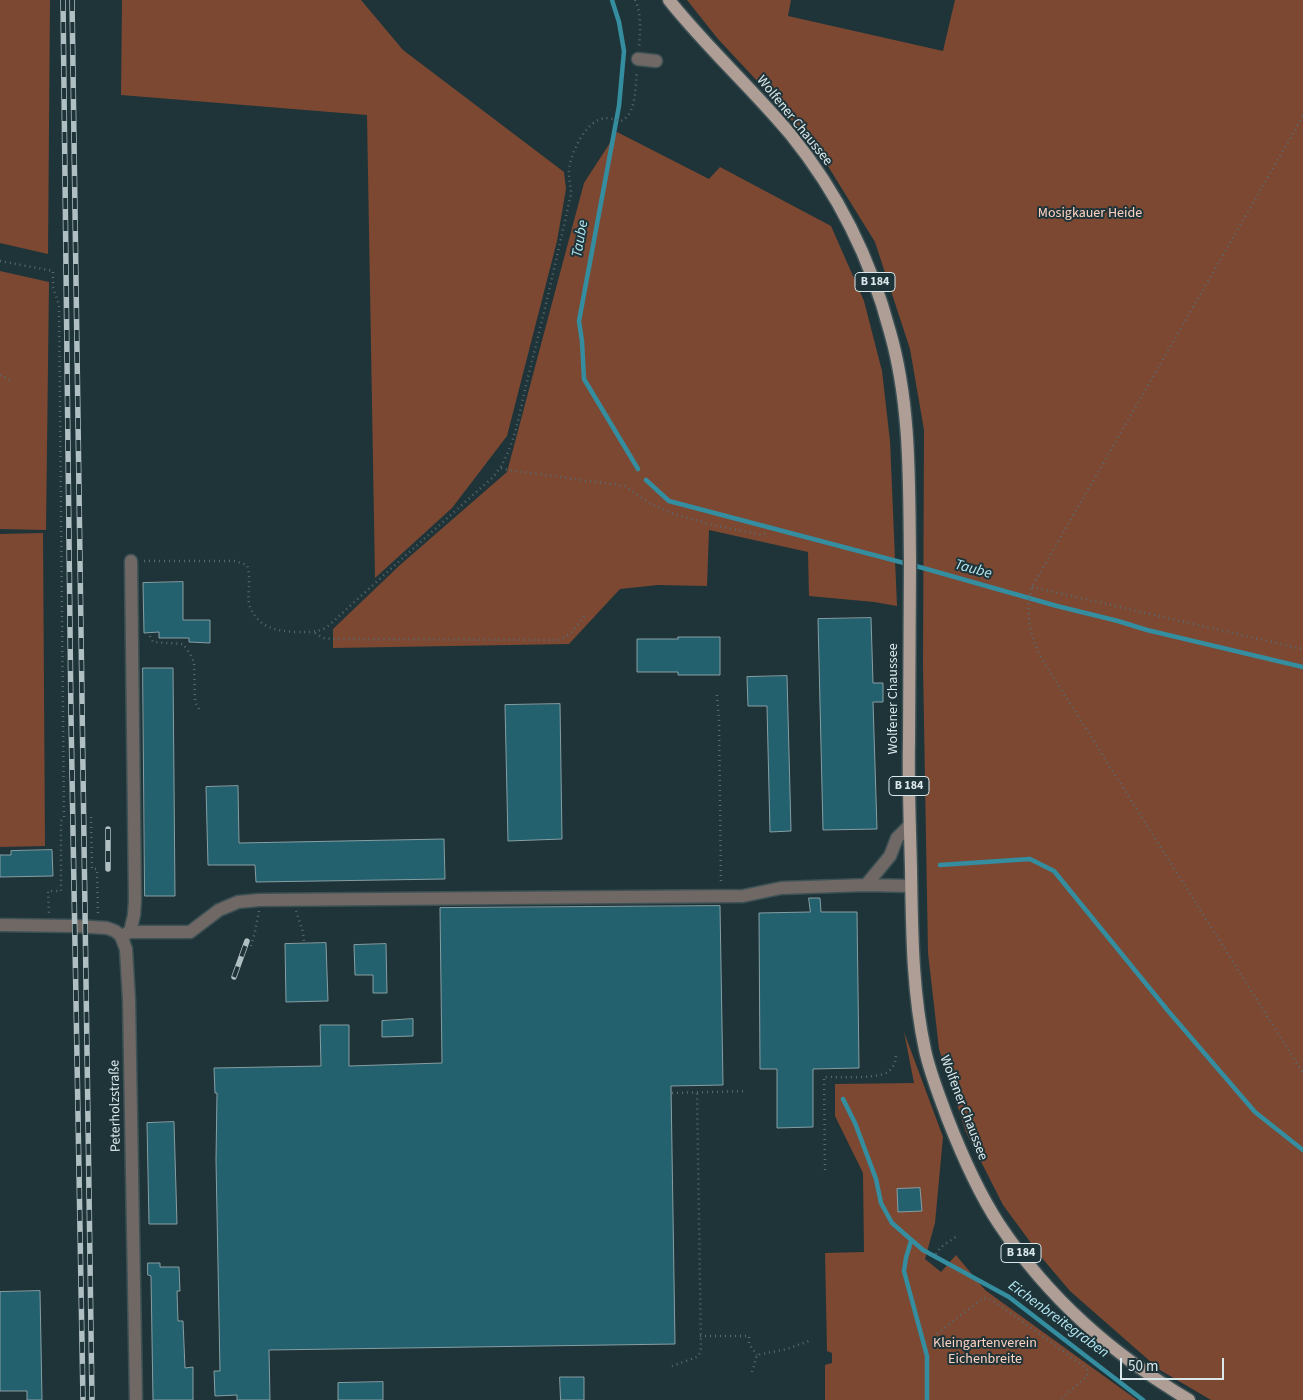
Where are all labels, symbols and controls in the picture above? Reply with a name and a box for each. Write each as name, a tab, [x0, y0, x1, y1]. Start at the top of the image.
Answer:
street label: Wolfener Chaussee	[752, 72, 836, 170]
park label: Mosigkauer Heide	[1038, 206, 1142, 222]
water label: Taube	[569, 219, 593, 259]
road number: B 184	[855, 272, 895, 292]
water label: Taube	[952, 556, 994, 584]
street label: Wolfener Chaussee	[886, 643, 902, 755]
road number: B 184	[889, 776, 929, 796]
street label: Wolfener Chaussee	[935, 1053, 991, 1163]
street label: Peterholzstraße	[107, 1060, 125, 1152]
road number: B 184	[1001, 1244, 1041, 1262]
water label: Eichenbreitegraben	[1004, 1277, 1112, 1363]
park label: Kleingartenverein Eichenbreite	[933, 1336, 1037, 1368]
scale bar	[1123, 1348, 1227, 1380]
text: 50 m	[1128, 1356, 1158, 1377]

